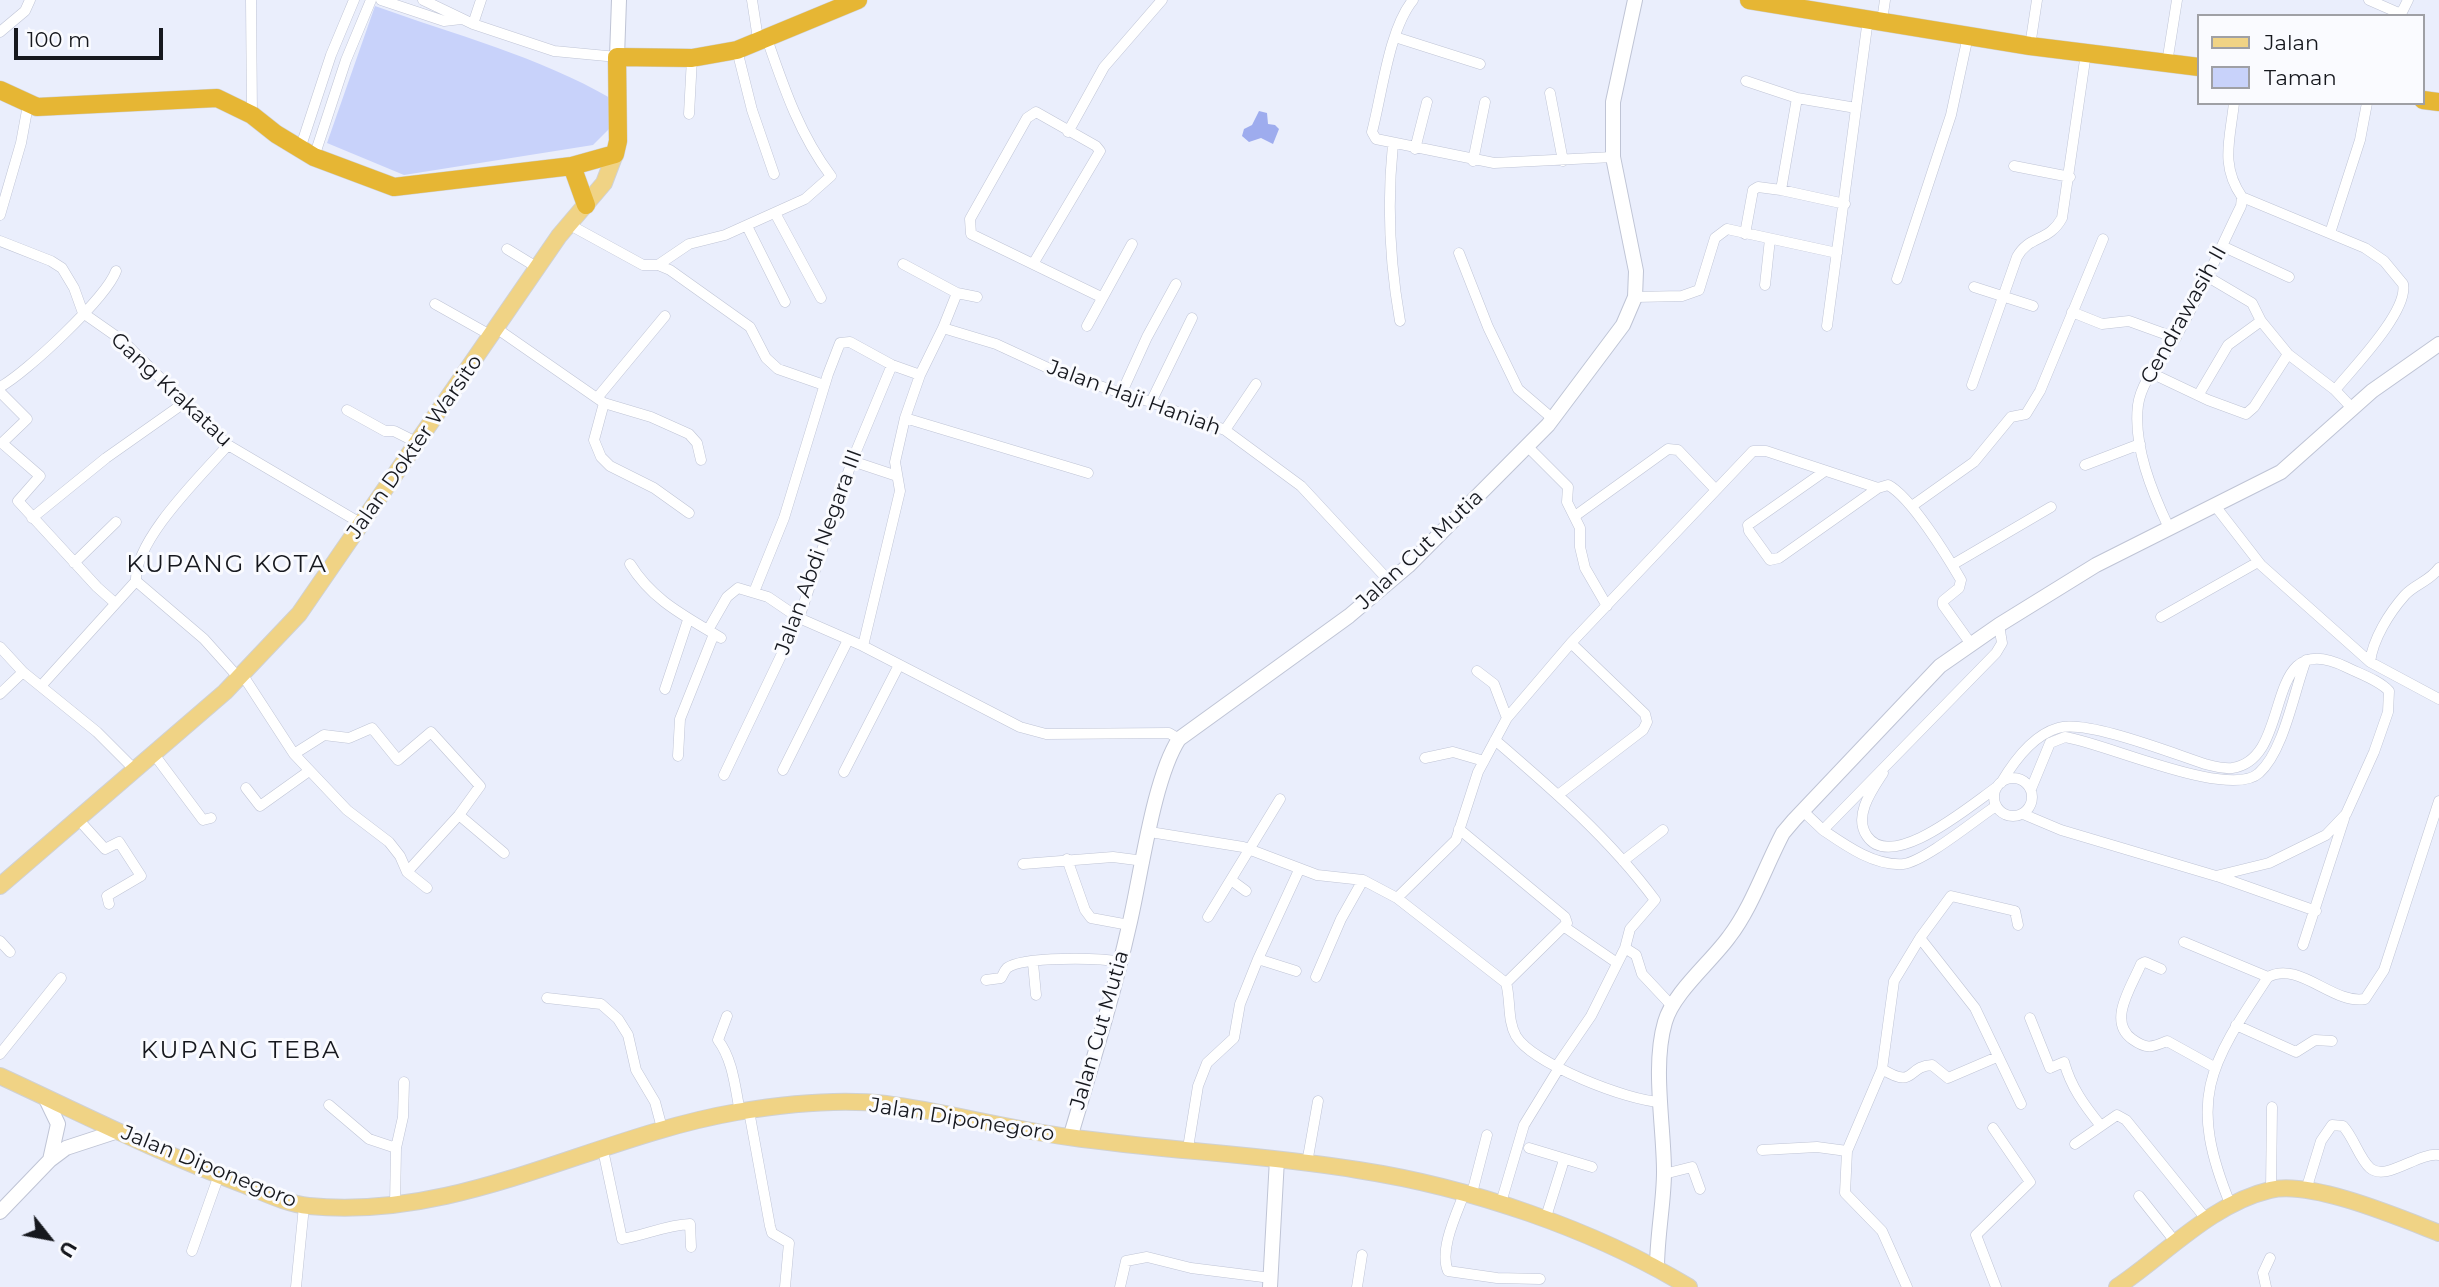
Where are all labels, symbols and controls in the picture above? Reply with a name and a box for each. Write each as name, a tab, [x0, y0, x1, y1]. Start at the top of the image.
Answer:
scale bar	[18, 14, 166, 58]
legend	[2198, 14, 2425, 105]
text: 100 m	[27, 27, 90, 52]
text: Jalan	[2264, 30, 2319, 55]
text: Taman	[2264, 65, 2337, 90]
street label: Cendrawasih II	[2136, 242, 2232, 388]
street label: Gang Krakatau	[105, 327, 237, 453]
street label: Jalan Dokter Warsito	[342, 350, 488, 544]
street label: Jalan Haji Haniah	[1044, 355, 1224, 441]
street label: Jalan Abdi Negara III	[770, 446, 868, 658]
street label: Jalan Cut Mutia	[1351, 485, 1489, 615]
district label: KUPANG KOTA	[128, 551, 326, 579]
street label: Jalan Cut Mutia	[1065, 948, 1135, 1112]
district label: KUPANG TEBA	[142, 1037, 340, 1065]
street label: Jalan Diponegoro	[868, 1093, 1056, 1147]
street label: Jalan Diponegoro	[118, 1120, 300, 1214]
north arrow	[14, 1203, 84, 1273]
text: U	[54, 1237, 81, 1261]

